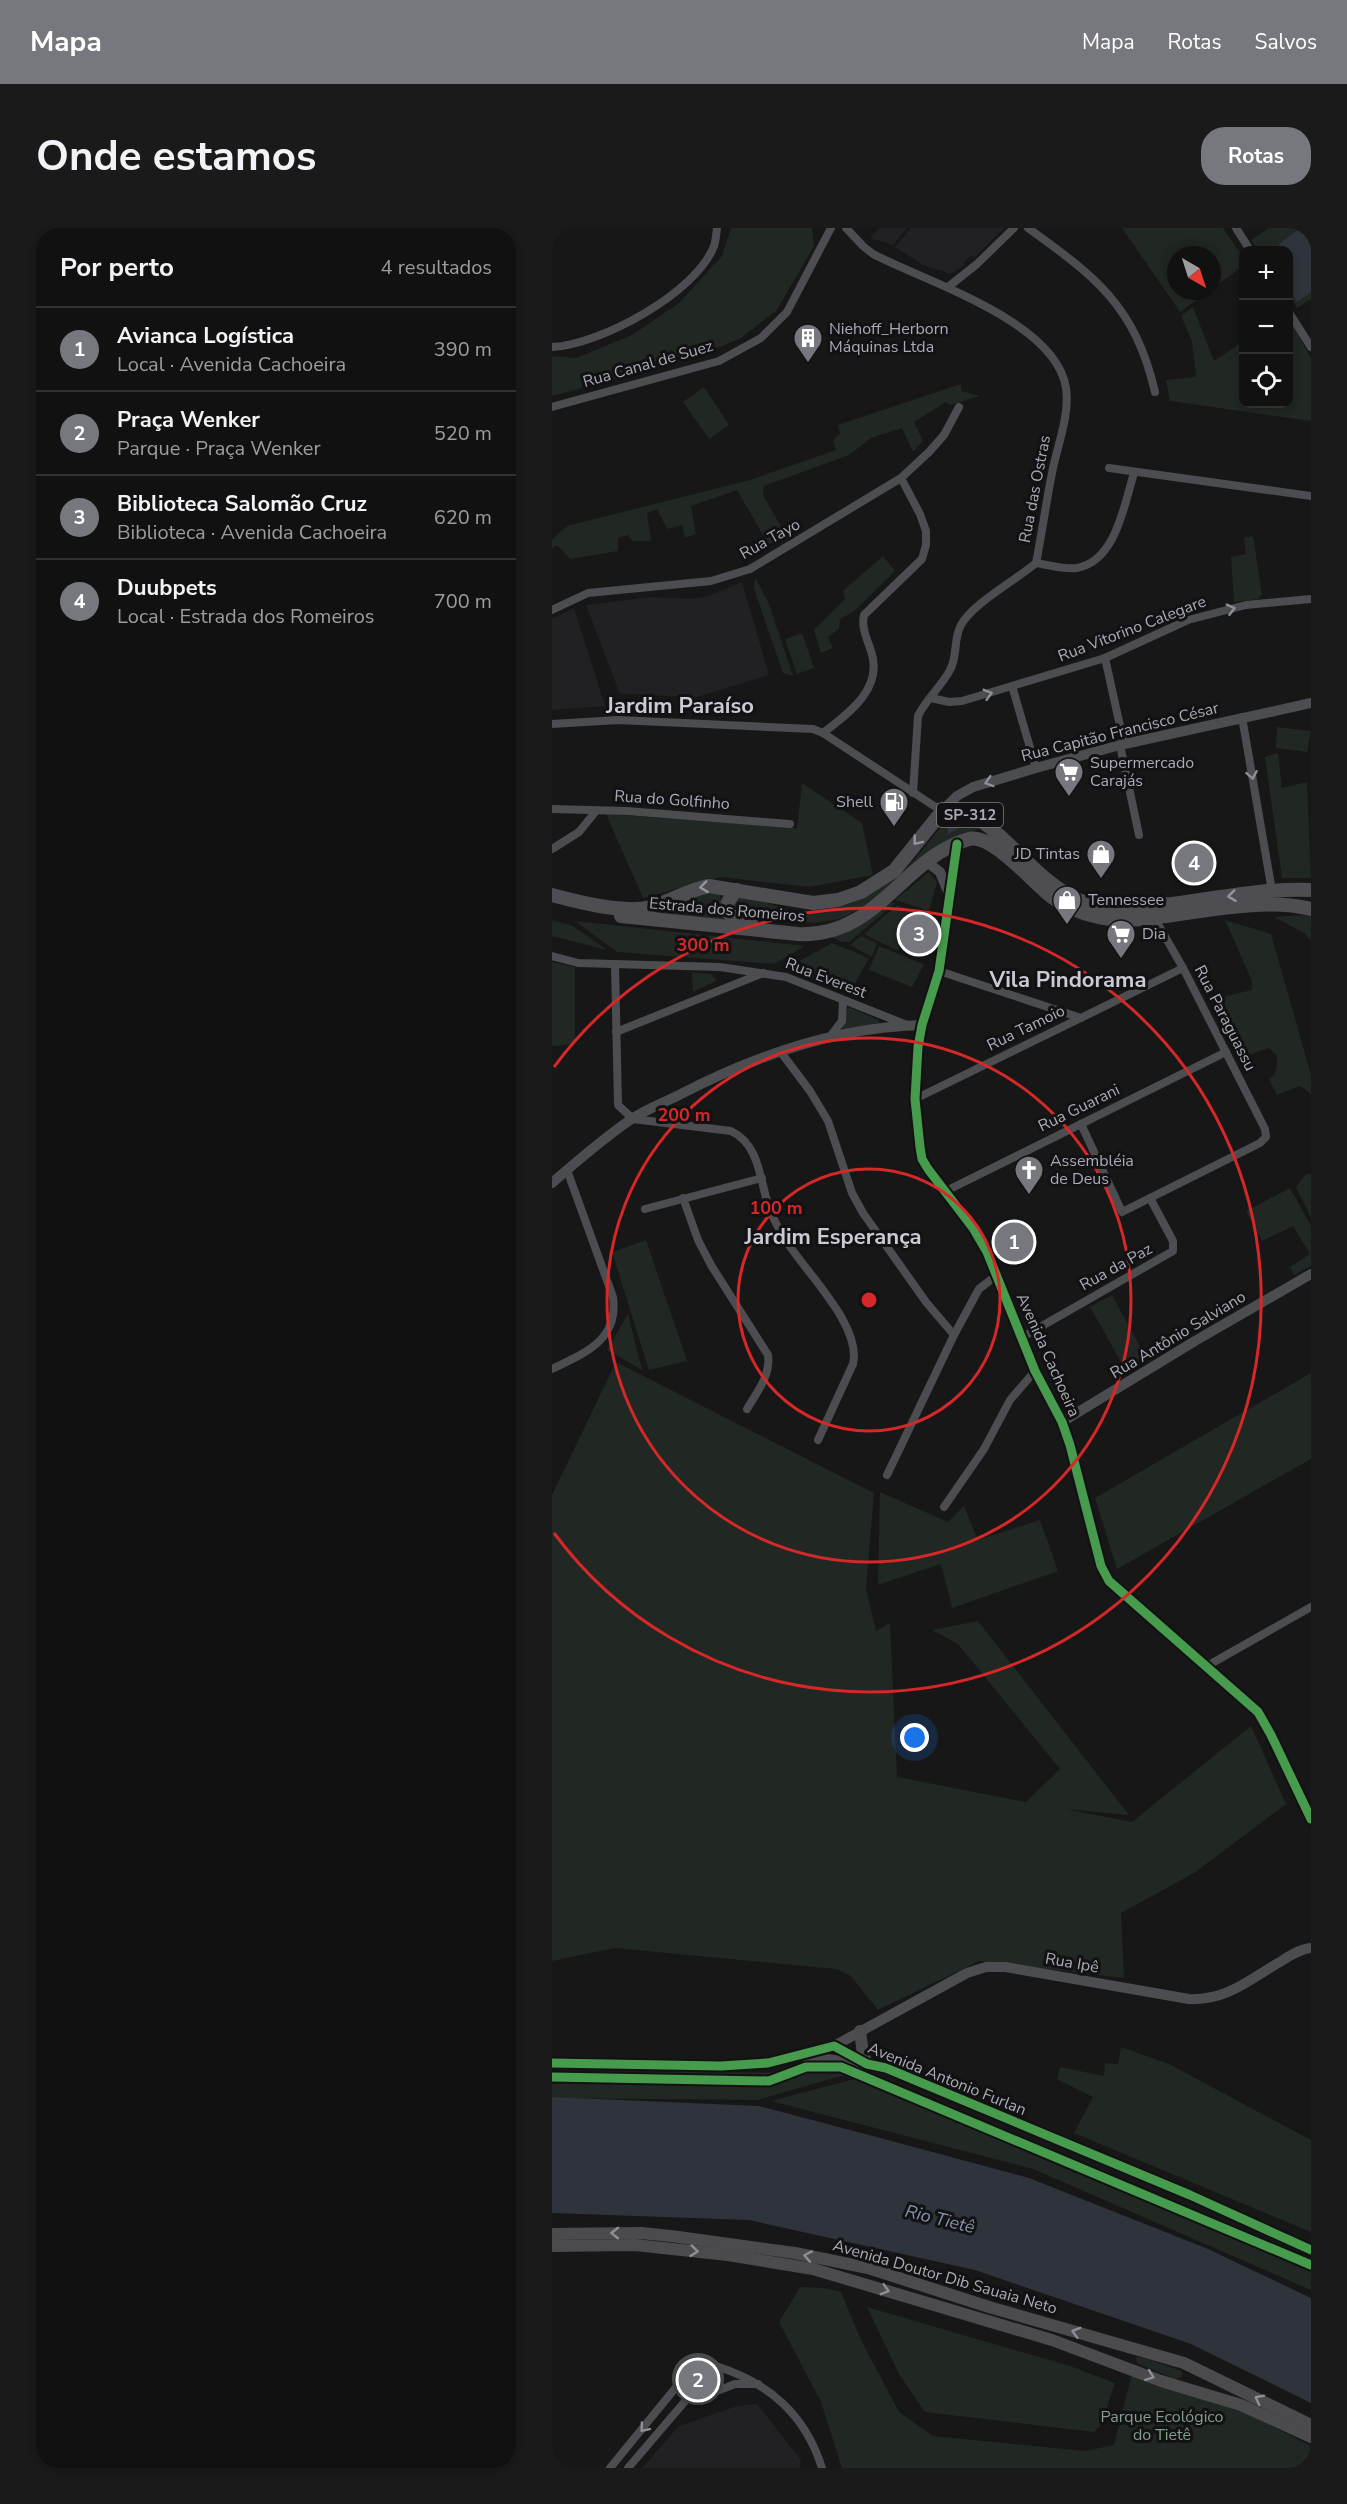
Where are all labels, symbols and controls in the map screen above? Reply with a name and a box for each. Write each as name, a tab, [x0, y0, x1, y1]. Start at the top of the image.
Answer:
text: Mapa	[30, 23, 102, 61]
text: Mapa	[1082, 28, 1135, 56]
text: Rotas	[1168, 28, 1222, 56]
text: Salvos	[1255, 28, 1317, 56]
button: Rotas	[1201, 127, 1311, 185]
text: Onde estamos	[36, 128, 317, 185]
north arrow	[1167, 246, 1221, 300]
map controls	[1239, 246, 1293, 408]
button: +	[1239, 246, 1293, 300]
text: Por perto	[60, 250, 174, 285]
text: 4 resultados	[381, 254, 492, 281]
button: −	[1239, 300, 1293, 354]
place label: Niehoff_Herborn Máquinas Ltda	[829, 318, 948, 358]
text: Avianca Logística	[117, 321, 294, 351]
building icon: Niehoff_Herborn Máquinas Ltda	[792, 322, 824, 364]
street label: Rua Canal de Suez	[580, 335, 716, 393]
text: 1	[74, 336, 86, 363]
text: 390 m	[434, 336, 492, 363]
text: Local · Avenida Cachoeira	[117, 351, 346, 378]
button: locate	[1239, 354, 1293, 408]
text: Praça Wenker	[117, 405, 260, 435]
text: 2	[74, 420, 86, 447]
text: 520 m	[434, 420, 492, 447]
street label: Rua das Ostras	[1014, 433, 1056, 545]
text: Parque · Praça Wenker	[117, 435, 321, 462]
text: Biblioteca Salomão Cruz	[117, 489, 367, 519]
text: 3	[74, 504, 86, 531]
text: 620 m	[434, 504, 492, 531]
street label: Rua Tayo	[736, 513, 804, 565]
text: Biblioteca · Avenida Cachoeira	[117, 519, 387, 546]
text: Duubpets	[117, 573, 217, 603]
text: 4	[74, 588, 86, 615]
text: 700 m	[434, 588, 492, 615]
street label: Rua Vitorino Calegare	[1055, 591, 1209, 667]
text: Local · Estrada dos Romeiros	[117, 603, 375, 630]
one-way arrow	[1225, 604, 1236, 616]
one-way arrow	[983, 688, 993, 701]
district label: Jardim Paraíso	[605, 691, 754, 721]
street label: Rua Capitão Francisco César	[1019, 697, 1221, 767]
place label: Supermercado Carajás	[1090, 752, 1194, 792]
supermarket icon: Supermercado Carajás	[1053, 756, 1085, 798]
one-way arrow	[1245, 770, 1258, 780]
one-way arrow	[984, 775, 995, 787]
street label: Rua do Golfinho	[613, 785, 731, 815]
fuel station icon: Shell	[878, 786, 910, 828]
place label: Shell	[836, 791, 873, 813]
road number: SP-312	[937, 803, 1003, 827]
one-way arrow	[914, 834, 925, 845]
shop icon: JD Tintas	[1085, 838, 1117, 880]
pin: 4	[1174, 840, 1214, 886]
place label: JD Tintas	[1014, 843, 1080, 865]
one-way arrow	[700, 881, 709, 893]
shop icon: Tennessee	[1051, 884, 1083, 926]
place label: Tennessee	[1088, 889, 1164, 911]
one-way arrow	[1227, 889, 1237, 901]
street label: Estrada dos Romeiros	[648, 892, 806, 928]
pin: 3	[900, 912, 938, 956]
supermarket icon: Dia	[1105, 918, 1137, 960]
place label: Dia	[1142, 923, 1166, 945]
text: 300 m	[676, 933, 730, 957]
street label: Rua Everest	[782, 952, 870, 1004]
street label: Rua Paraguassu	[1189, 961, 1261, 1075]
district label: Vila Pindorama	[989, 965, 1146, 995]
street label: Rua Tamoio	[983, 1000, 1069, 1056]
street label: Rua Guarani	[1035, 1079, 1123, 1137]
text: 200 m	[657, 1103, 711, 1127]
place label: Assembléia de Deus	[1050, 1150, 1134, 1190]
church icon: Assembléia de Deus	[1013, 1154, 1045, 1196]
text: 100 m	[749, 1196, 803, 1220]
pin: 1	[994, 1220, 1034, 1264]
district label: Jardim Esperança	[744, 1222, 922, 1252]
street label: Rua da Paz	[1076, 1238, 1156, 1296]
street label: Rua Antônio Salviano	[1106, 1286, 1250, 1384]
centre of rings	[859, 1290, 879, 1310]
street label: Avenida Cachoeira	[1011, 1290, 1085, 1420]
your location	[900, 1723, 929, 1752]
street label: Rua Ipê	[1043, 1947, 1101, 1979]
street label: Avenida Antonio Furlan	[864, 2037, 1030, 2121]
water label: Rio Tietê	[903, 2199, 978, 2239]
one-way arrow	[610, 2227, 619, 2239]
street label: Avenida Doutor Dib Sauaia Neto	[830, 2234, 1060, 2320]
one-way arrow	[690, 2244, 699, 2257]
one-way arrow	[804, 2250, 813, 2262]
one-way arrow	[879, 2283, 890, 2295]
one-way arrow	[1071, 2326, 1081, 2339]
pin: 2	[678, 2358, 718, 2402]
one-way arrow	[1144, 2369, 1155, 2382]
one-way arrow	[1254, 2395, 1265, 2406]
park label: Parque Ecológico do Tietê	[1101, 2406, 1224, 2446]
one-way arrow	[640, 2421, 651, 2432]

